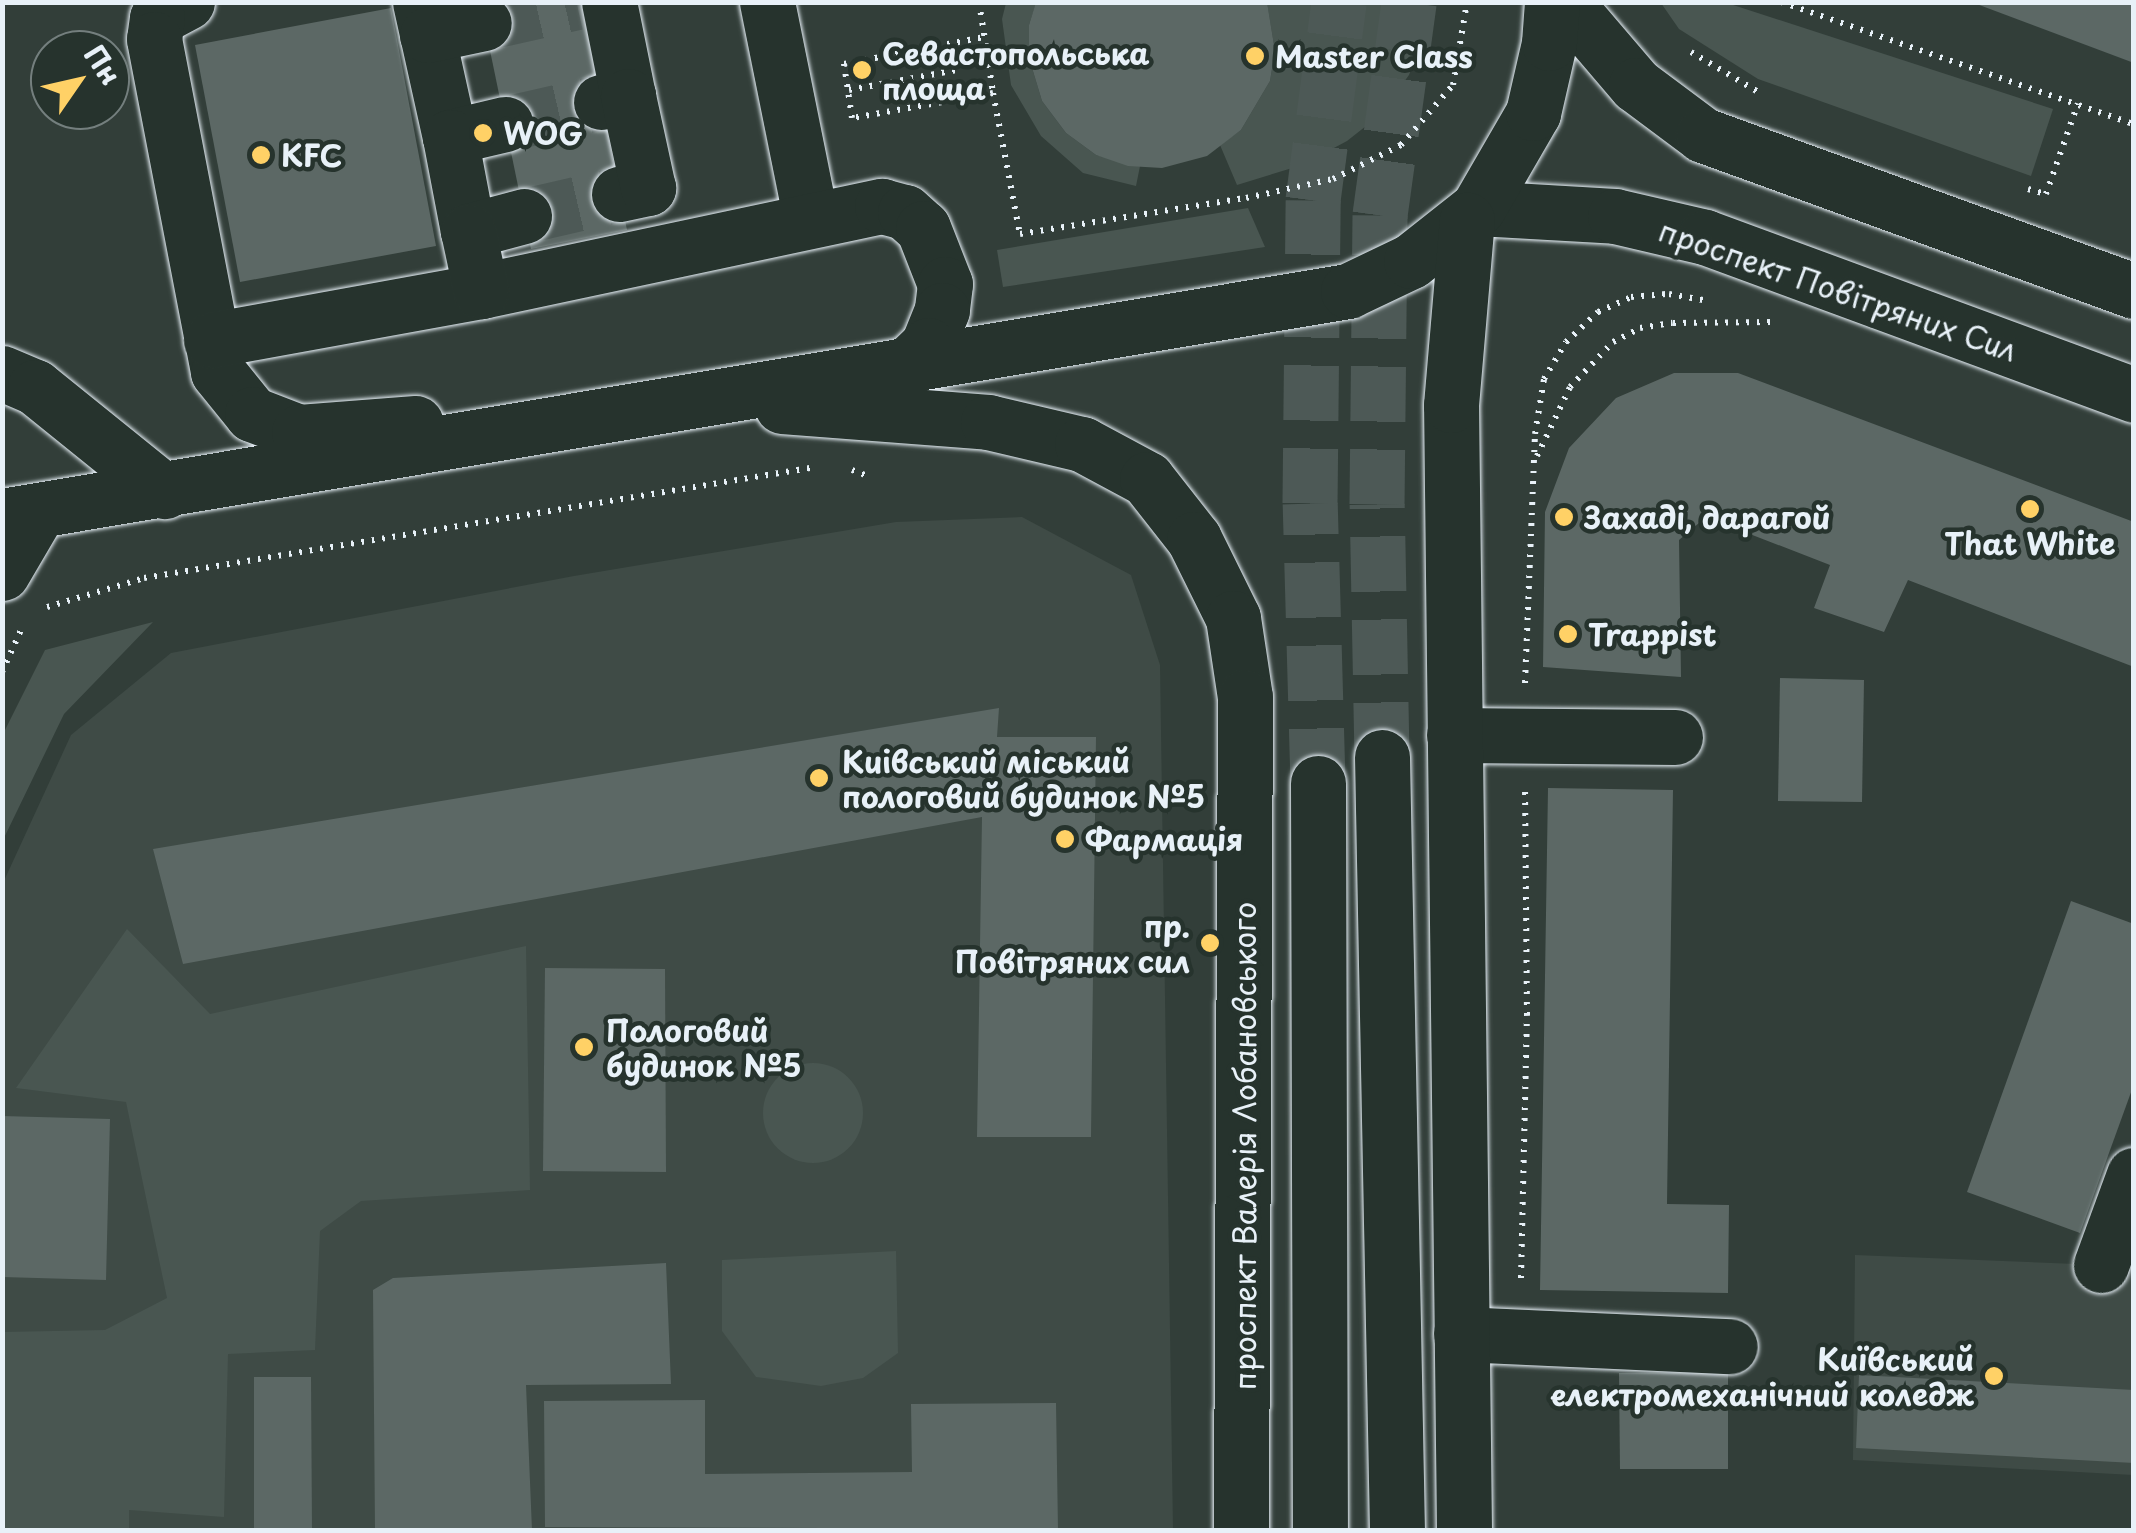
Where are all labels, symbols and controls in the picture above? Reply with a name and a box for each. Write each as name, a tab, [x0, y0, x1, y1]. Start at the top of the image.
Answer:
north arrow	[30, 30, 130, 130]
text: Пн	[74, 35, 133, 93]
place label: Севастопольська площа	[882, 35, 1150, 106]
place label: Master Class	[1275, 38, 1474, 74]
marker: Master Class	[1244, 45, 1266, 67]
marker: Севастопольська площа	[851, 59, 873, 81]
place label: WOG	[503, 115, 583, 151]
marker: WOG	[472, 122, 494, 144]
place label: KFC	[281, 137, 342, 173]
marker: KFC	[250, 144, 272, 166]
street label: проспект Повітряних Сил	[1653, 211, 2023, 369]
marker: That White	[2019, 498, 2041, 520]
place label: Захаді, дарагой	[1584, 499, 1831, 535]
marker: Захаді, дарагой	[1553, 506, 1575, 528]
place label: That White	[1945, 525, 2115, 561]
place label: Trappist	[1588, 616, 1717, 652]
marker: Trappist	[1557, 623, 1579, 645]
place label: Киівський міський пологовий будинок №5	[842, 743, 1206, 814]
marker: Киівський міський пологовий будинок №5	[806, 765, 832, 791]
place label: Фармація	[1085, 821, 1243, 857]
marker: Фармація	[1054, 828, 1076, 850]
street label: проспект Валерія Лобановського	[1226, 901, 1262, 1391]
place label: пр. Повітряних сил	[953, 908, 1190, 978]
marker: пр. Повітряних сил	[1199, 932, 1221, 954]
place label: Пологовий будинок №5	[606, 1012, 802, 1082]
marker: Пологовий будинок №5	[571, 1034, 597, 1060]
place label: Київський електромеханічний коледж	[1549, 1341, 1974, 1412]
marker: Київський електромеханічний коледж	[1983, 1365, 2005, 1387]

